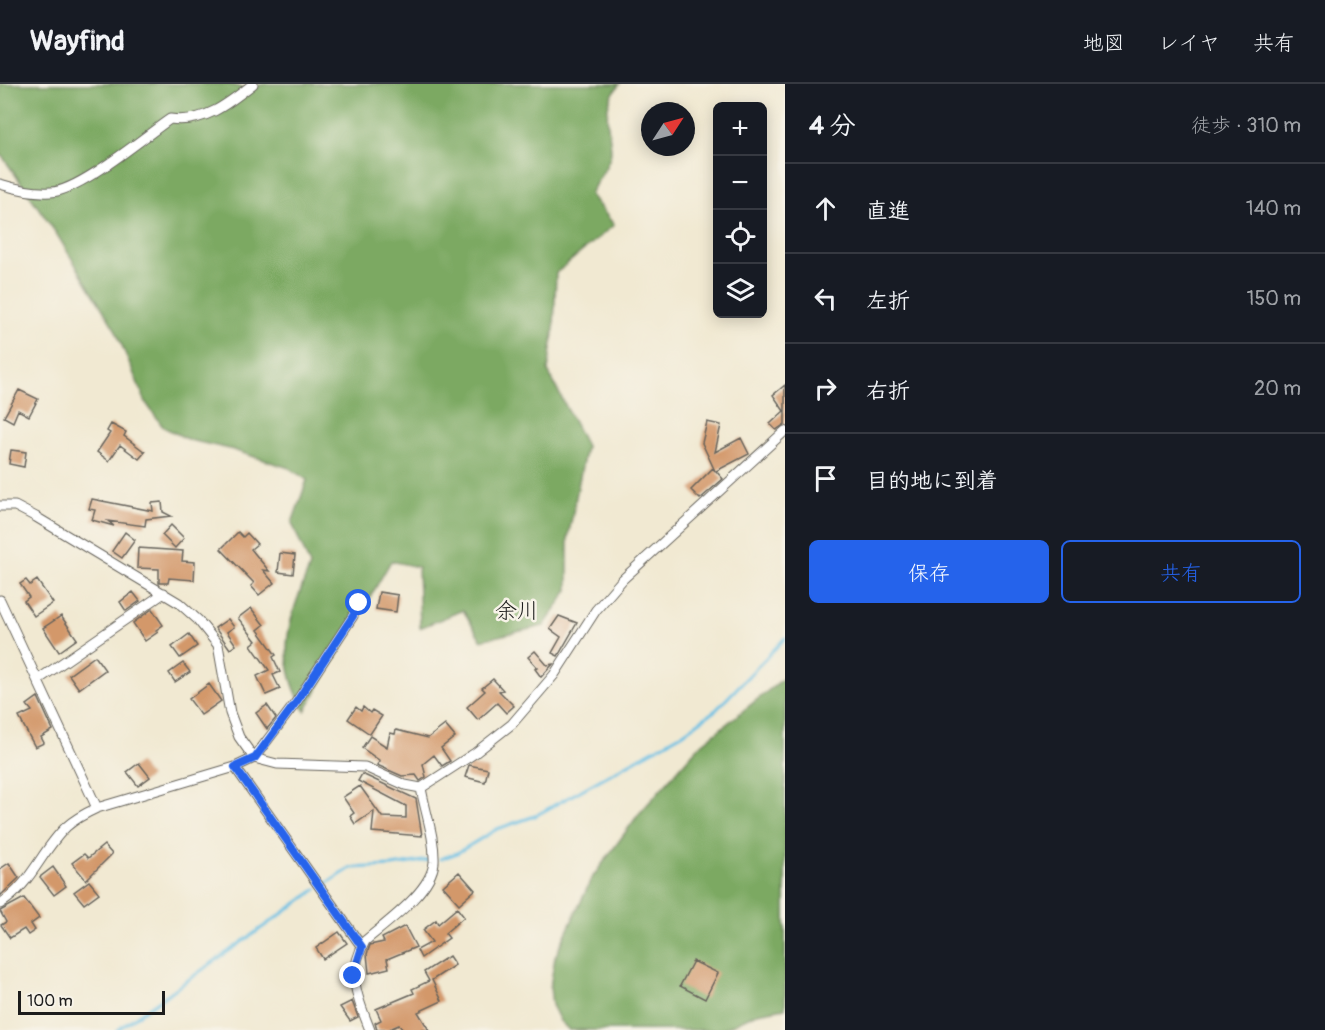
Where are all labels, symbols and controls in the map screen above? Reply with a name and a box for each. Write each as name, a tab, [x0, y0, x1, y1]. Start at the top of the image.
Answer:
text: Wayfind	[30, 24, 125, 59]
text: 地図	[1083, 30, 1125, 57]
text: レイヤ	[1158, 30, 1220, 57]
text: 共有	[1253, 30, 1295, 57]
north arrow	[641, 102, 695, 156]
map controls	[713, 102, 767, 318]
button: +	[713, 102, 767, 156]
text: 4 分	[809, 110, 856, 142]
text: 徒歩 · 310 m	[1191, 113, 1301, 138]
button: −	[713, 156, 767, 210]
icon: ahead	[809, 192, 842, 225]
text: 140 m	[1246, 196, 1301, 221]
text: 直進	[866, 197, 910, 225]
button: locate	[713, 210, 767, 264]
button: layers	[713, 264, 767, 318]
icon: left	[809, 282, 842, 315]
text: 150 m	[1247, 286, 1301, 311]
text: 左折	[866, 287, 910, 315]
icon: right	[809, 372, 842, 405]
text: 20 m	[1254, 376, 1301, 401]
text: 右折	[866, 377, 910, 405]
icon: arrive	[809, 462, 842, 495]
text: 目的地に到着	[866, 467, 998, 495]
button: 保存	[809, 540, 1049, 603]
button: 共有	[1061, 540, 1301, 603]
route start	[345, 589, 371, 615]
district label: 余川	[495, 597, 539, 625]
route end	[339, 962, 365, 988]
scale bar	[18, 988, 165, 1016]
text: 100 m	[27, 991, 73, 1011]

